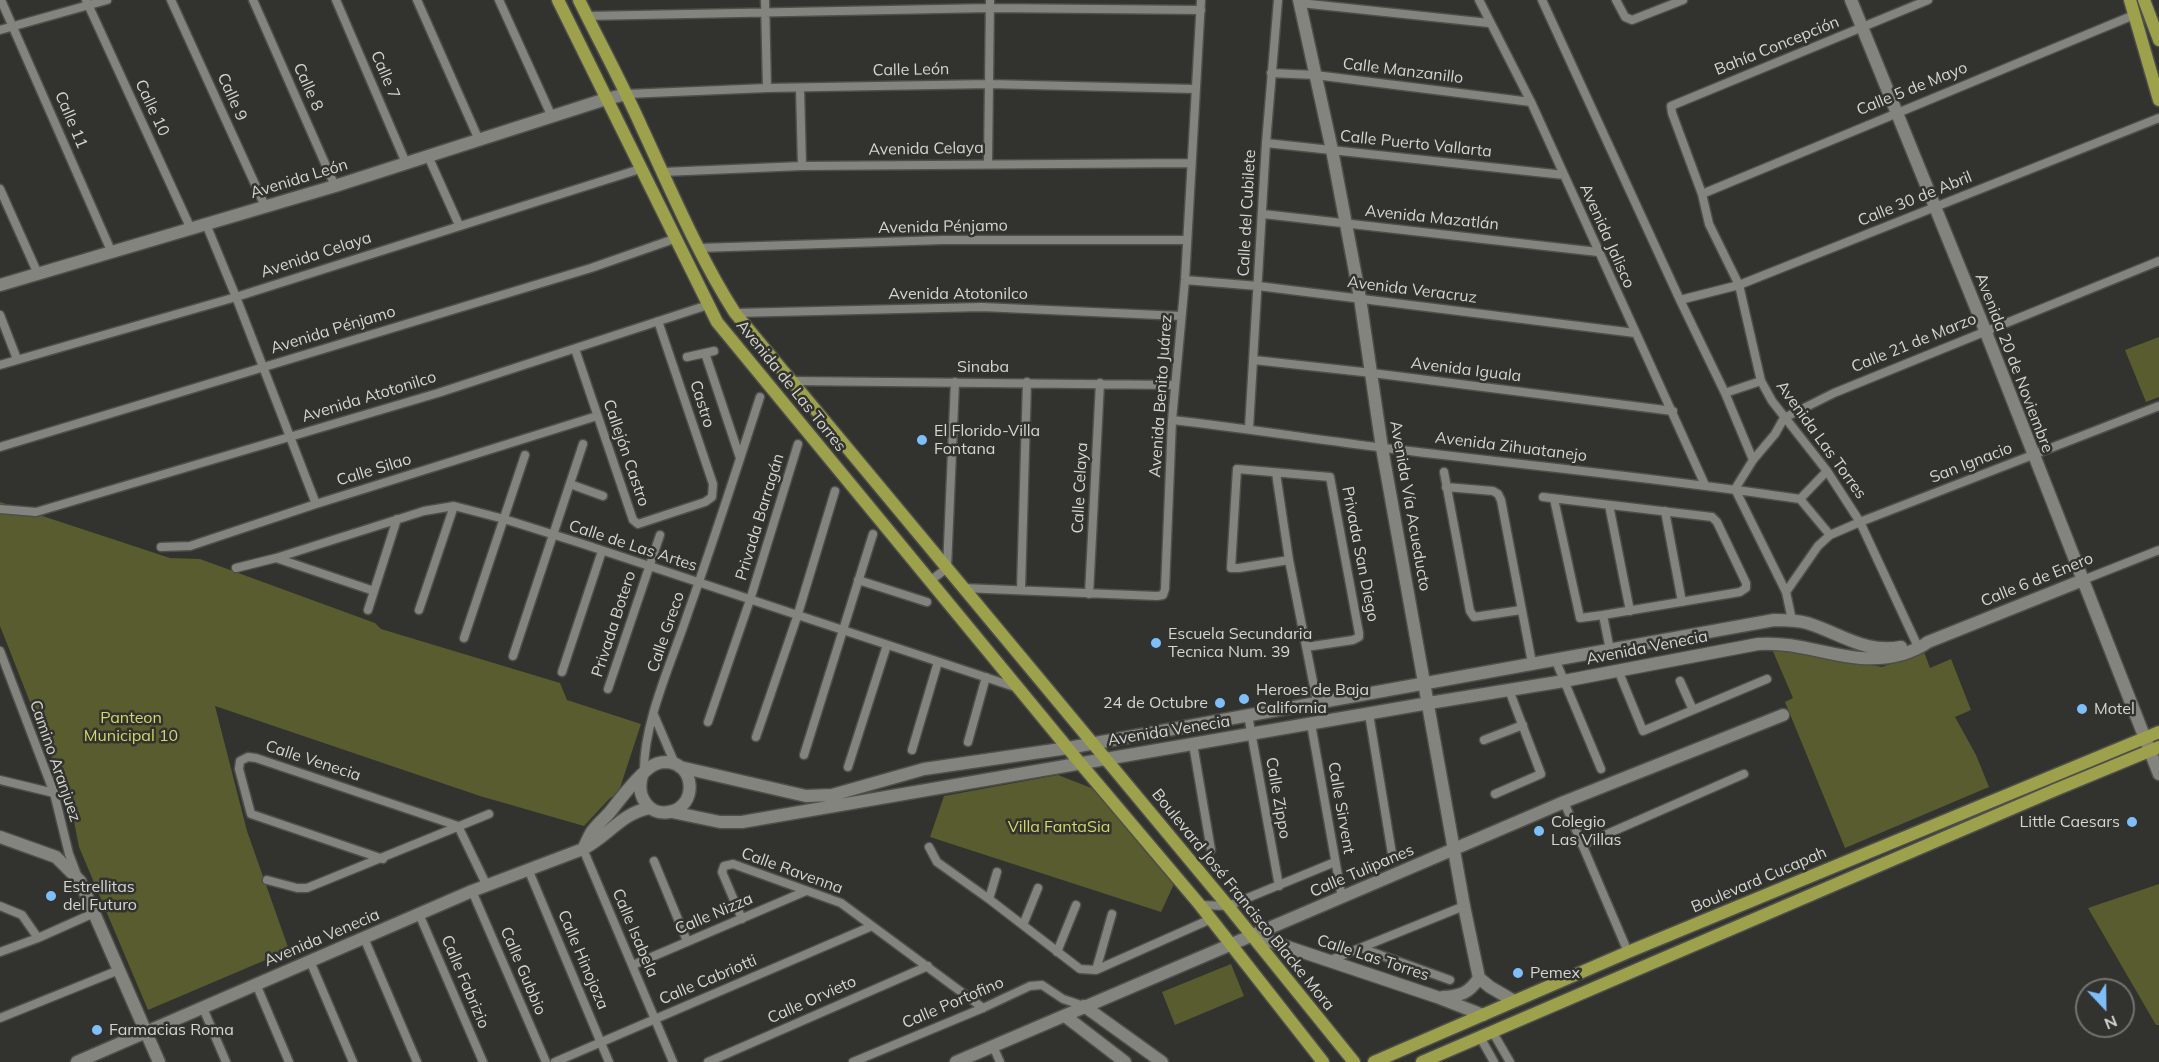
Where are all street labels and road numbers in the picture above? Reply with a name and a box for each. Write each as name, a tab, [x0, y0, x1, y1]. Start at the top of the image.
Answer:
street label: Bahía Concepción	[1712, 12, 1842, 80]
street label: Calle 7	[366, 48, 404, 102]
street label: Calle Manzanillo	[1342, 54, 1464, 88]
street label: Calle 5 de Mayo	[1854, 58, 1970, 120]
street label: Calle 8	[289, 60, 327, 114]
street label: Calle León	[873, 60, 949, 80]
street label: Calle 9	[213, 70, 251, 124]
street label: Calle 10	[131, 77, 173, 139]
street label: Calle 11	[50, 89, 92, 151]
street label: Calle Puerto Vallarta	[1339, 126, 1493, 162]
street label: Avenida Celaya	[868, 138, 984, 160]
street label: Calle del Cubilete	[1234, 149, 1260, 277]
street label: Avenida León	[248, 155, 350, 203]
street label: Calle 30 de Abril	[1855, 167, 1975, 231]
street label: Avenida Jalisco	[1575, 181, 1639, 291]
street label: Avenida Mazatlán	[1364, 201, 1500, 235]
street label: Avenida Pénjamo	[878, 216, 1008, 238]
street label: Avenida Celaya	[258, 228, 374, 282]
street label: Avenida 20 de Noviembre	[1971, 270, 2057, 456]
street label: Avenida Veracruz	[1346, 273, 1478, 307]
street label: Avenida Atotonilco	[888, 284, 1028, 304]
street label: Avenida Pénjamo	[268, 302, 398, 358]
street label: Calle 21 de Marzo	[1849, 309, 1979, 377]
street label: Avenida Benito Juárez	[1146, 314, 1176, 478]
street label: Avenida de Las Torres	[732, 316, 850, 456]
street label: Avenida Iguala	[1410, 354, 1522, 386]
street label: Sinaba	[957, 357, 1009, 377]
street label: Avenida Atotonilco	[299, 367, 439, 427]
street label: Avenida Las Torres	[1772, 377, 1870, 503]
street label: Castro	[685, 378, 719, 430]
street label: Callejón Castro	[599, 397, 653, 509]
street label: Avenida Vía Acueducto	[1386, 419, 1434, 593]
street label: Avenida Zihuatanejo	[1434, 428, 1588, 466]
street label: San Ignacio	[1927, 438, 2015, 488]
street label: Calle Celaya	[1068, 442, 1092, 534]
street label: Calle Silao	[334, 450, 414, 490]
street label: Privada Barragán	[732, 451, 788, 583]
street label: Privada San Diego	[1337, 485, 1383, 623]
street label: Calle de Las Artes	[566, 516, 700, 576]
street label: Calle 6 de Enero	[1978, 549, 2096, 611]
street label: Privada Botero	[588, 569, 640, 679]
street label: Calle Greco	[643, 589, 689, 675]
street label: Avenida Venecia	[1585, 627, 1709, 669]
street label: Camino Aranjuez	[25, 698, 85, 824]
street label: Avenida Venecia	[1107, 712, 1231, 750]
street label: Calle Venecia	[263, 737, 363, 785]
street label: Calle Zippo	[1261, 756, 1295, 840]
street label: Calle Sirvent	[1323, 761, 1359, 855]
street label: Boulevard José Francisco Blacke Mora	[1147, 785, 1339, 1015]
street label: Calle Tulipanes	[1307, 840, 1417, 902]
street label: Boulevard Cucapah	[1688, 843, 1830, 917]
street label: Calle Ravenna	[739, 844, 845, 898]
street label: Calle Isabela	[608, 886, 662, 980]
street label: Calle Nizza	[672, 889, 756, 939]
street label: Avenida Venecia	[261, 905, 383, 971]
street label: Calle Hinojoza	[553, 907, 613, 1013]
street label: Calle Gubbio	[496, 924, 550, 1018]
street label: Calle Las Torres	[1314, 931, 1432, 985]
street label: Calle Fabrizio	[437, 932, 493, 1032]
street label: Calle Cabriotti	[656, 951, 760, 1009]
street label: Calle Orvieto	[765, 972, 859, 1028]
street label: Calle Portofino	[899, 973, 1007, 1033]

